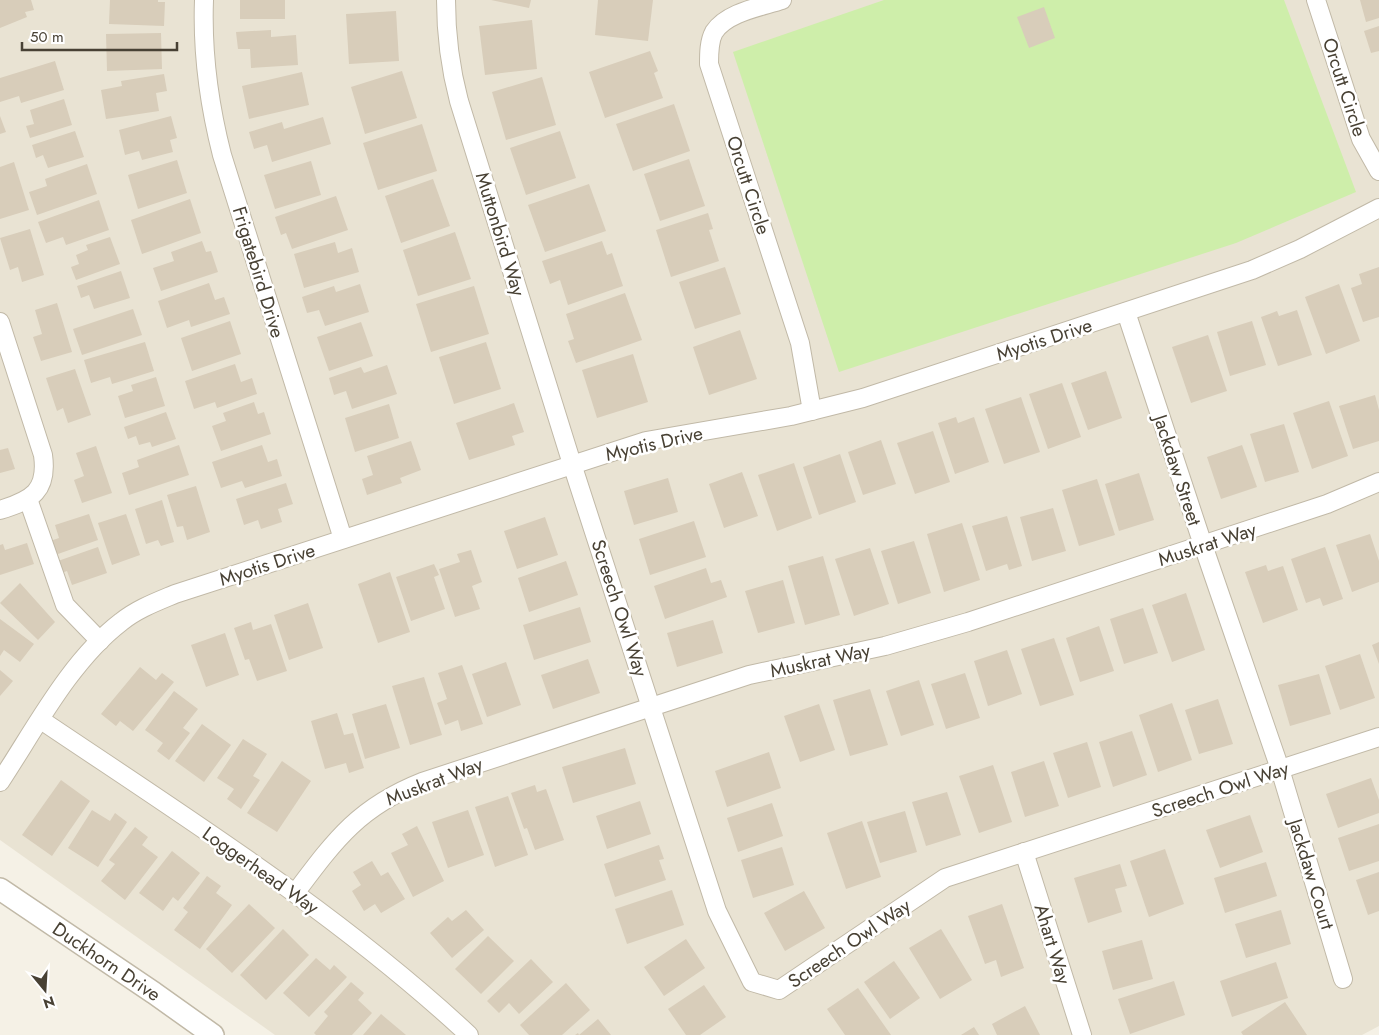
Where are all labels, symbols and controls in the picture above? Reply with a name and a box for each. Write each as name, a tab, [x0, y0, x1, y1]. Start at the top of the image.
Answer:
scale bar	[22, 20, 178, 52]
text: 50 m	[30, 26, 64, 48]
street label: Orcutt Circle	[1316, 34, 1373, 140]
street label: Orcutt Circle	[720, 132, 777, 238]
street label: Muttonbird Way	[469, 169, 532, 300]
street label: Frigatebird Drive	[226, 203, 291, 341]
street label: Myotis Drive	[993, 311, 1096, 368]
street label: Jackdaw Street	[1146, 408, 1208, 529]
street label: Myotis Drive	[603, 419, 706, 468]
street label: Muskrat Way	[1155, 516, 1260, 573]
street label: Myotis Drive	[216, 536, 319, 593]
street label: Screech Owl Way	[585, 536, 655, 681]
street label: Muskrat Way	[768, 637, 873, 684]
street label: Muskrat Way	[382, 750, 487, 812]
street label: Screech Owl Way	[1148, 754, 1293, 824]
street label: Jackdaw Court	[1281, 813, 1341, 933]
street label: Loggerhead Way	[197, 820, 325, 921]
street label: Screech Owl Way	[783, 892, 916, 994]
street label: Ahart Way	[1028, 901, 1078, 988]
street label: Duckhorn Drive	[47, 915, 166, 1008]
north arrow	[20, 965, 70, 1015]
text: N	[41, 991, 57, 1014]

